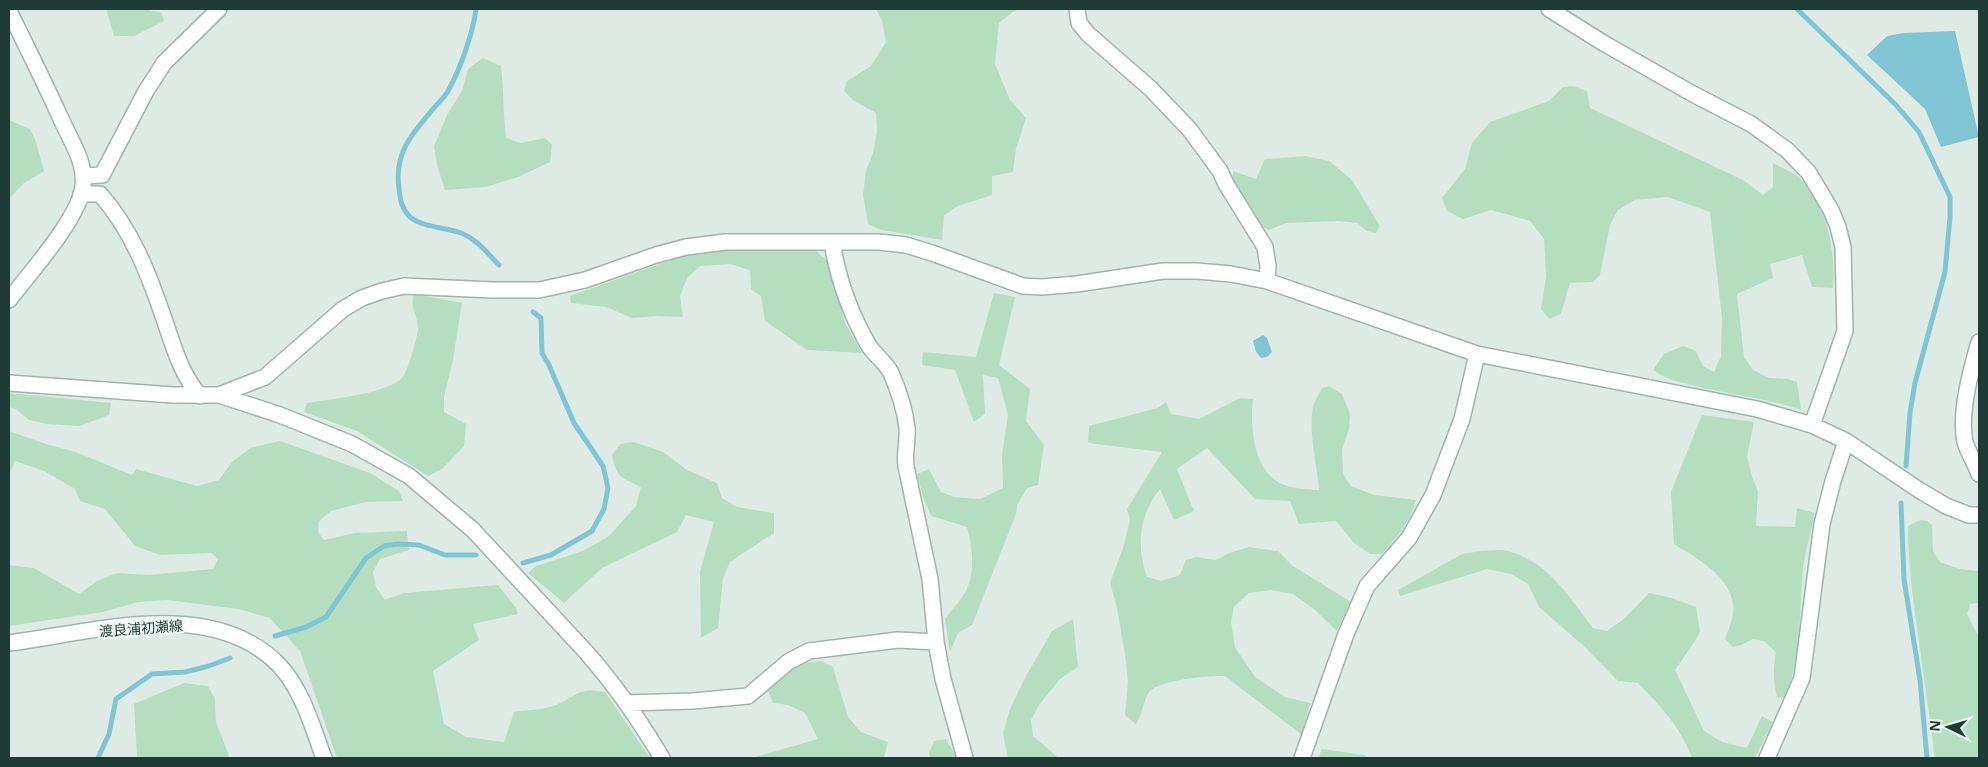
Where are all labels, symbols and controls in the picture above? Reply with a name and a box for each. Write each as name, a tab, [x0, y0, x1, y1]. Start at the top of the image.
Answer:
street label: 渡良浦初瀬線	[98, 616, 184, 640]
north arrow	[1923, 702, 1973, 752]
text: N	[1925, 719, 1945, 732]

